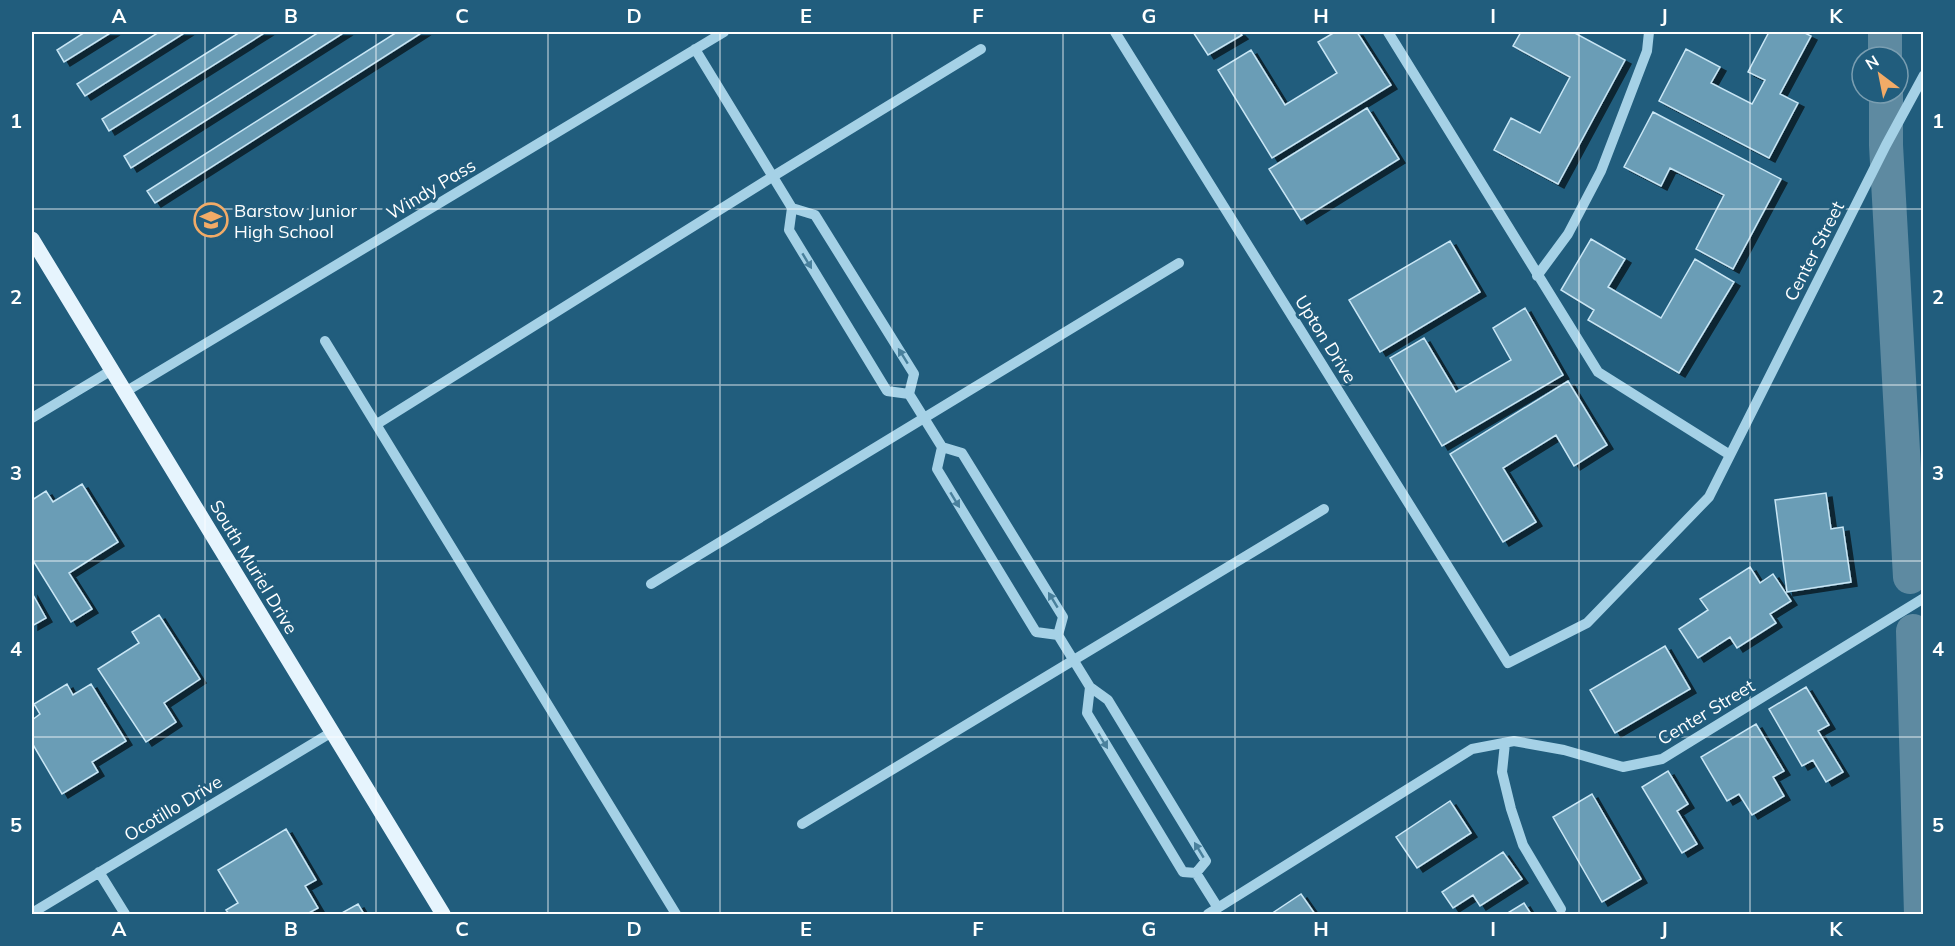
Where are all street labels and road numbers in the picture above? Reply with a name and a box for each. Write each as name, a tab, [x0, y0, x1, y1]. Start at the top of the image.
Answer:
street label: Windy Pass	[382, 153, 480, 225]
street label: Center Street	[1779, 197, 1849, 305]
street label: Upton Drive	[1290, 291, 1362, 387]
street label: South Muriel Drive	[205, 496, 303, 638]
street label: Center Street	[1653, 674, 1759, 750]
street label: Ocotillo Drive	[120, 770, 226, 846]

